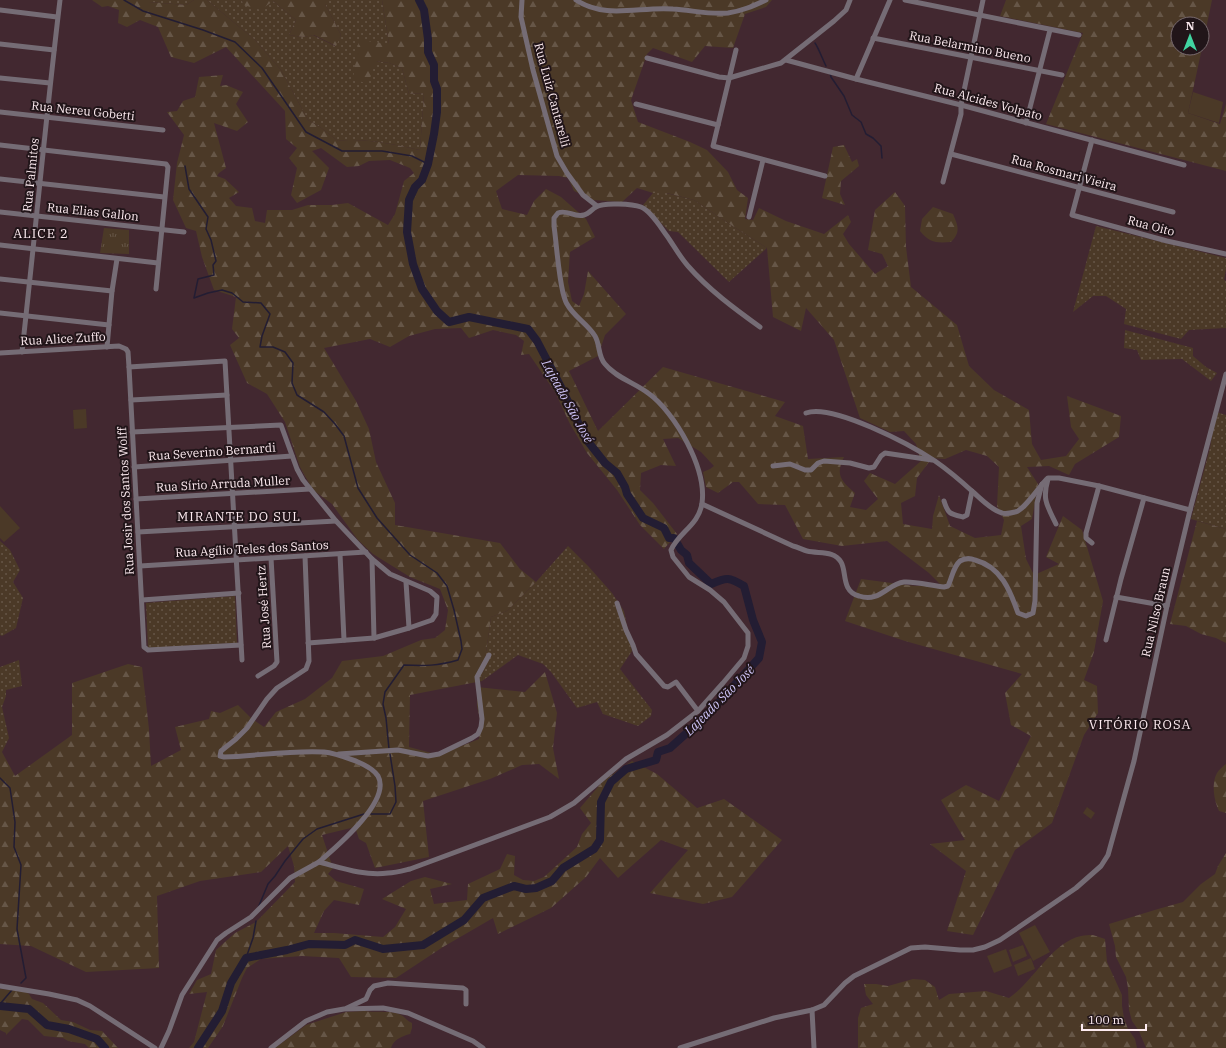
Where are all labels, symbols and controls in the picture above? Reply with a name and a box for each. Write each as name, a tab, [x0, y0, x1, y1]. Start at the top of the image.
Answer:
north arrow	[1170, 16, 1210, 56]
text: N	[1186, 19, 1195, 33]
street label: Rua Belarmino Bueno	[908, 27, 1032, 66]
street label: Rua Luiz Cantarelli	[531, 41, 574, 149]
street label: Rua Alcides Volpato	[932, 80, 1044, 123]
street label: Rua Nereu Gobetti	[31, 98, 136, 123]
street label: Rua Palmitos	[19, 137, 42, 213]
street label: Rua Rosmari Vieira	[1010, 151, 1119, 194]
street label: Rua Elias Gallon	[47, 199, 140, 224]
street label: Rua Oito	[1126, 212, 1177, 239]
district label: ALICE 2	[13, 225, 69, 242]
street label: Rua Alice Zuffo	[20, 329, 106, 348]
water label: Lajeado São José	[537, 356, 598, 446]
street label: Rua Josir dos Santos Wolff	[114, 426, 137, 575]
street label: Rua Severino Bernardi	[148, 440, 276, 463]
street label: Rua Sírio Arruda Muller	[156, 472, 291, 495]
district label: MIRANTE DO SUL	[177, 508, 301, 525]
street label: Rua Agílio Teles dos Santos	[175, 537, 329, 560]
street label: Rua José Hertz	[253, 565, 274, 649]
street label: Rua Nilso Braun	[1138, 565, 1173, 658]
water label: Lajeado São José	[680, 661, 758, 740]
district label: VITÓRIO ROSA	[1089, 716, 1191, 733]
scale bar	[1082, 1006, 1146, 1032]
text: 100 m	[1088, 1012, 1124, 1027]

